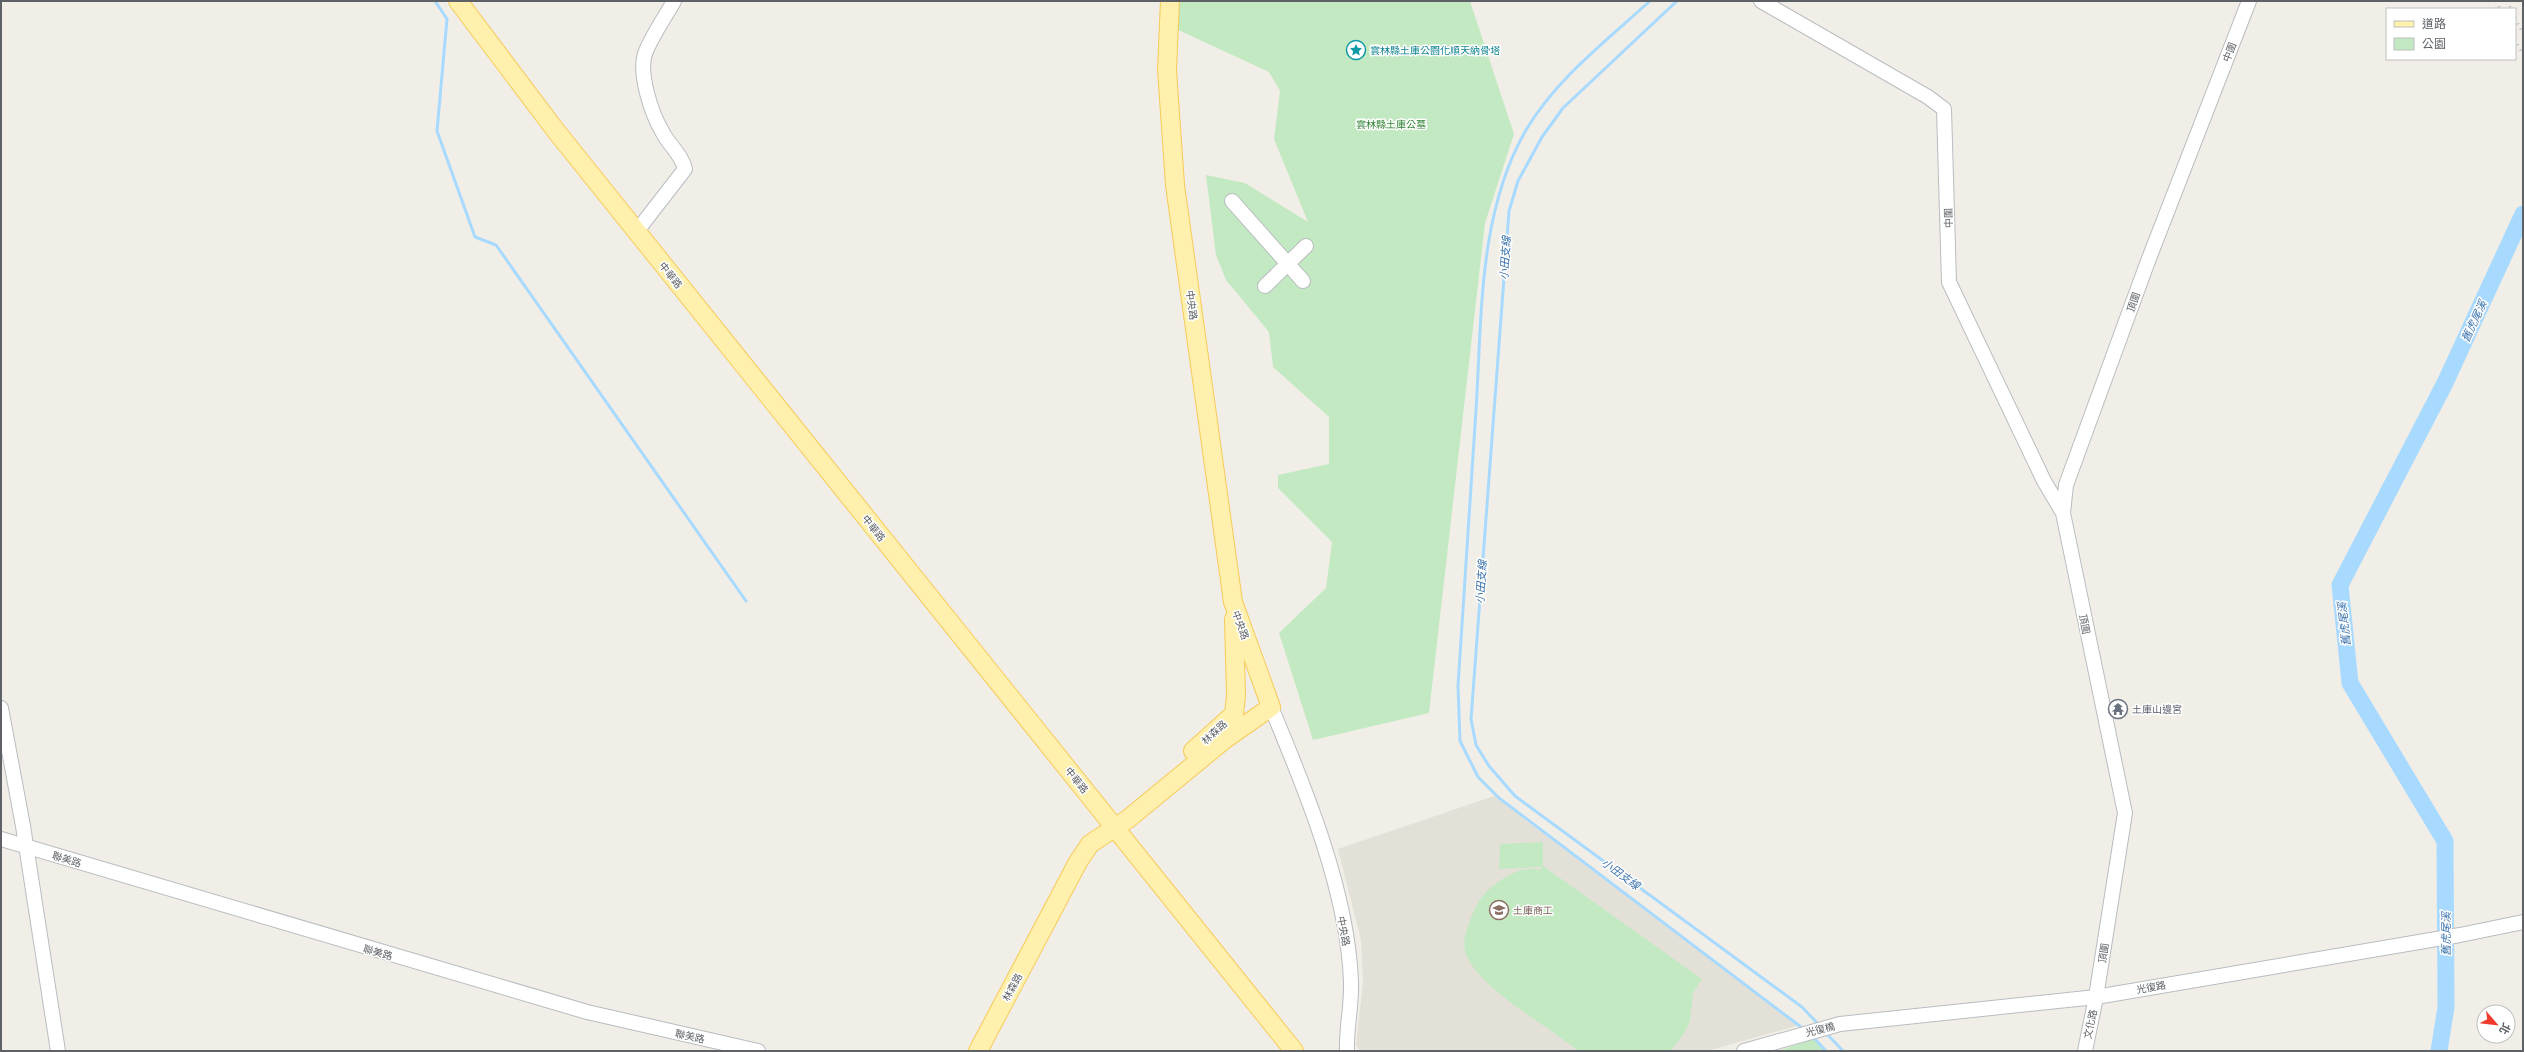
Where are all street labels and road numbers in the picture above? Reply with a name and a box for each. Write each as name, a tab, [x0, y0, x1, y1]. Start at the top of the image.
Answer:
street label: 中圍	[2219, 40, 2240, 64]
street label: 中圍	[1941, 208, 1956, 228]
street label: 中華路	[655, 259, 686, 292]
street label: 中央路	[1182, 289, 1201, 321]
street label: 頂圍	[2123, 290, 2144, 314]
street label: 中華路	[858, 512, 889, 545]
street label: 中央路	[1228, 609, 1253, 642]
street label: 頂圍	[2075, 613, 2094, 635]
street label: 林森路	[1198, 717, 1230, 748]
street label: 中華路	[1061, 764, 1092, 797]
street label: 聯美路	[50, 848, 83, 871]
street label: 中央路	[1333, 915, 1354, 947]
street label: 聯美路	[361, 941, 394, 964]
street label: 頂圍	[2095, 942, 2112, 964]
street label: 林森路	[999, 970, 1026, 1004]
street label: 光復路	[2135, 978, 2167, 997]
street label: 文化路	[2080, 1008, 2101, 1040]
street label: 光復橋	[1804, 1019, 1836, 1040]
street label: 聯美路	[674, 1026, 706, 1047]

